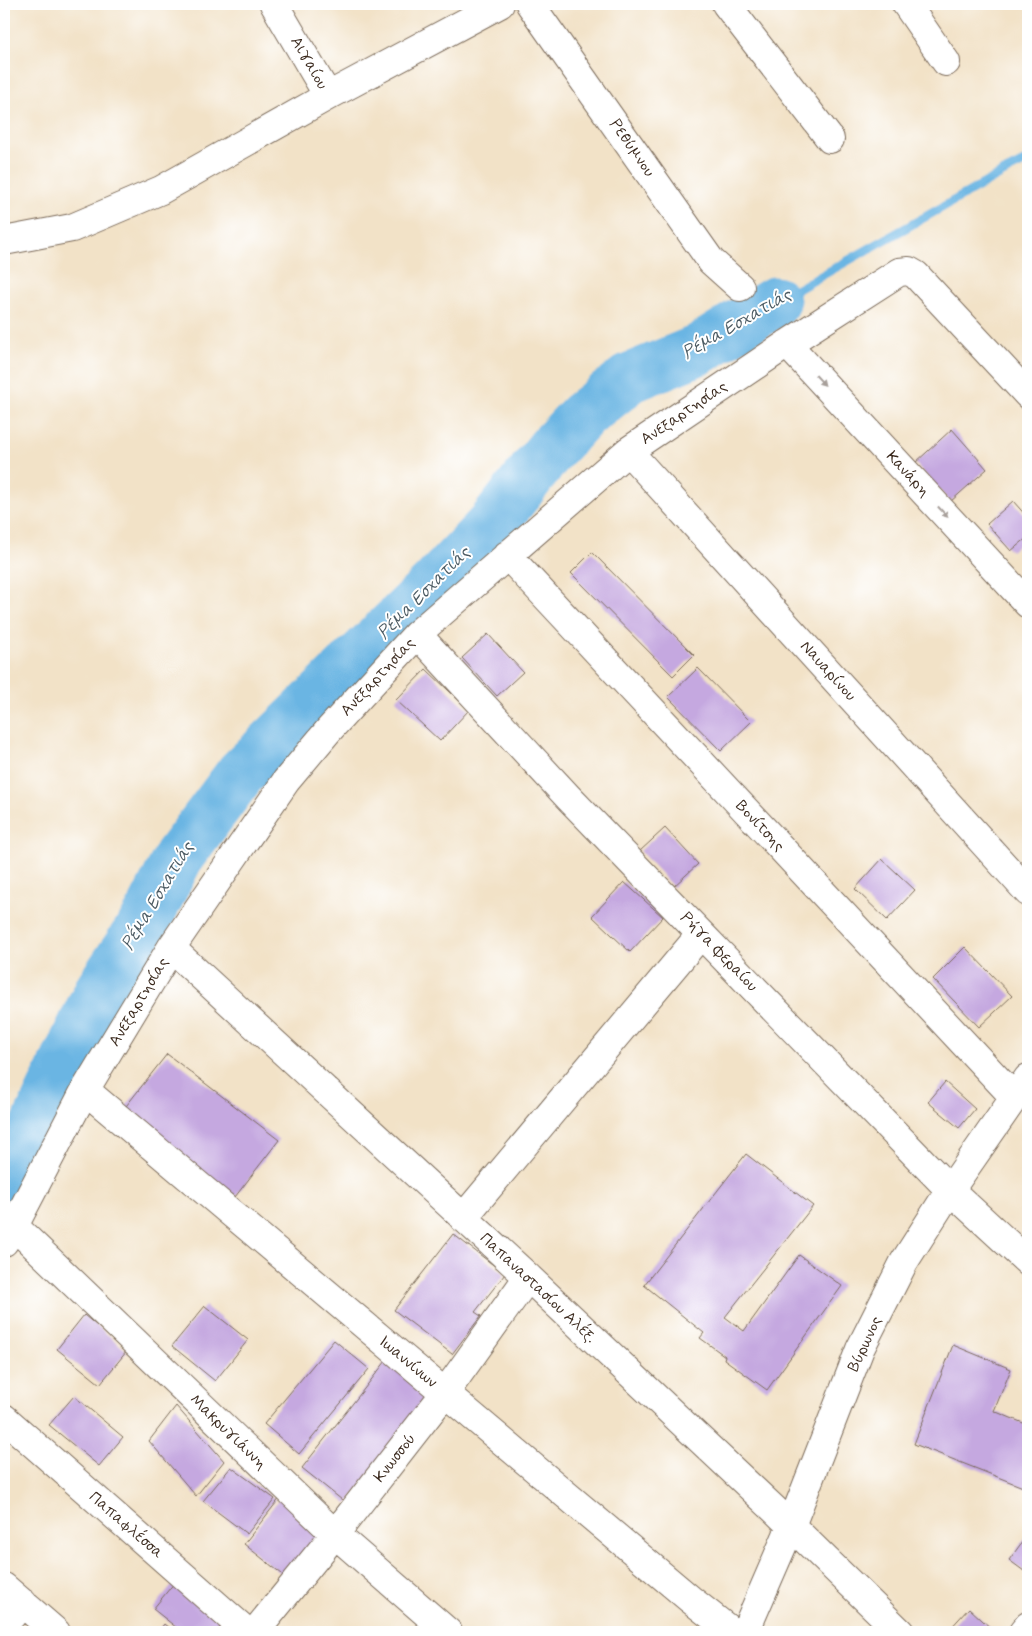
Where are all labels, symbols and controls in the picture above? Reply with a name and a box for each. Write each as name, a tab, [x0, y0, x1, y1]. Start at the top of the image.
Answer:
street label: Αιγαίου	[285, 33, 333, 93]
street label: Ρεθύμνου	[604, 115, 660, 181]
water label: Ρέμα Εσχατιάς	[678, 282, 797, 365]
one-way arrow	[814, 373, 826, 385]
street label: Ανεξαρτησίας	[637, 376, 731, 450]
street label: Κανάρη	[881, 447, 935, 501]
one-way arrow	[937, 505, 949, 517]
water label: Ρέμα Εσχατιάς	[372, 541, 476, 645]
street label: Ανεξαρτησίας	[336, 633, 420, 721]
street label: Ναυαρίνου	[795, 636, 861, 706]
street label: Βονίτσης	[731, 796, 789, 856]
water label: Ρέμα Εσχατιάς	[116, 836, 200, 955]
street label: Ρήγα Φεραίου	[676, 908, 762, 996]
street label: Ανεξαρτησίας	[104, 954, 174, 1050]
street label: Παπαναστασίου Αλέξ.	[475, 1228, 602, 1348]
street label: Βύρωνος	[843, 1313, 887, 1375]
street label: Ιωαννίνων	[374, 1331, 442, 1393]
street label: Μακρυγιάννη	[185, 1390, 271, 1474]
street label: Κνωσσού	[369, 1429, 421, 1487]
street label: Παπαφλέσσα	[84, 1486, 168, 1563]

